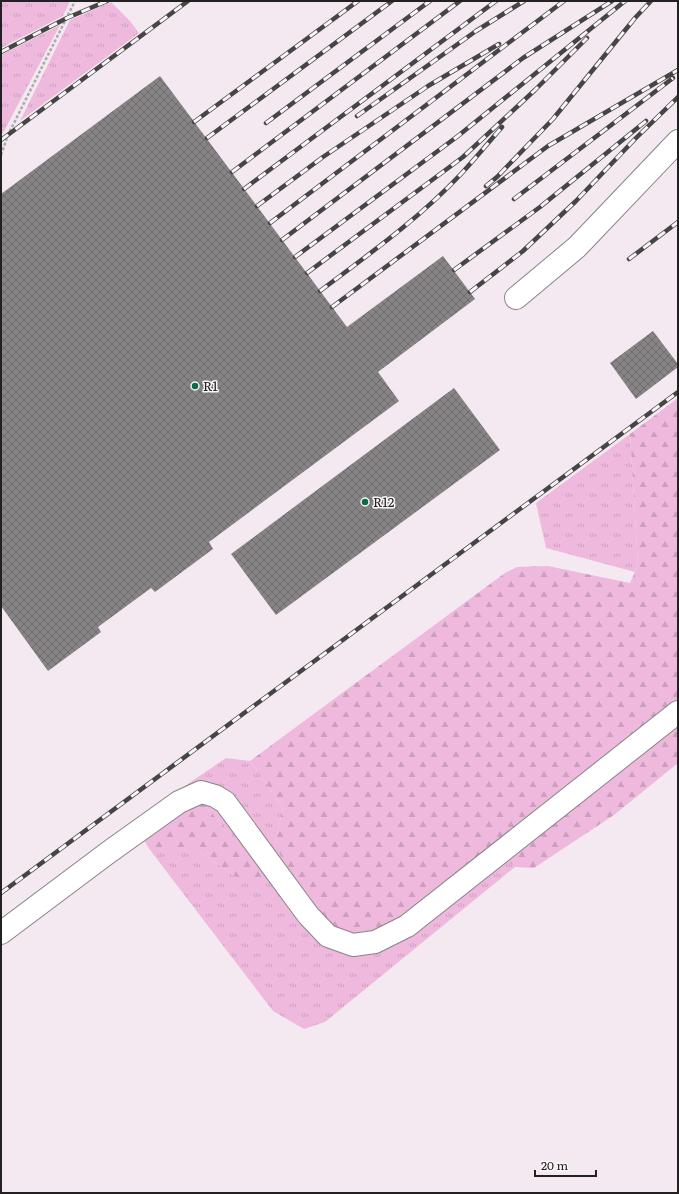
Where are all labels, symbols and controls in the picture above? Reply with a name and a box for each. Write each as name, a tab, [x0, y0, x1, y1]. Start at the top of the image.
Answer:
place label: R1	[203, 376, 218, 395]
marker: R1	[190, 381, 200, 391]
place label: R12	[373, 492, 395, 511]
marker: R12	[360, 497, 370, 507]
scale bar	[535, 1152, 596, 1178]
text: 20 m	[541, 1156, 568, 1174]

